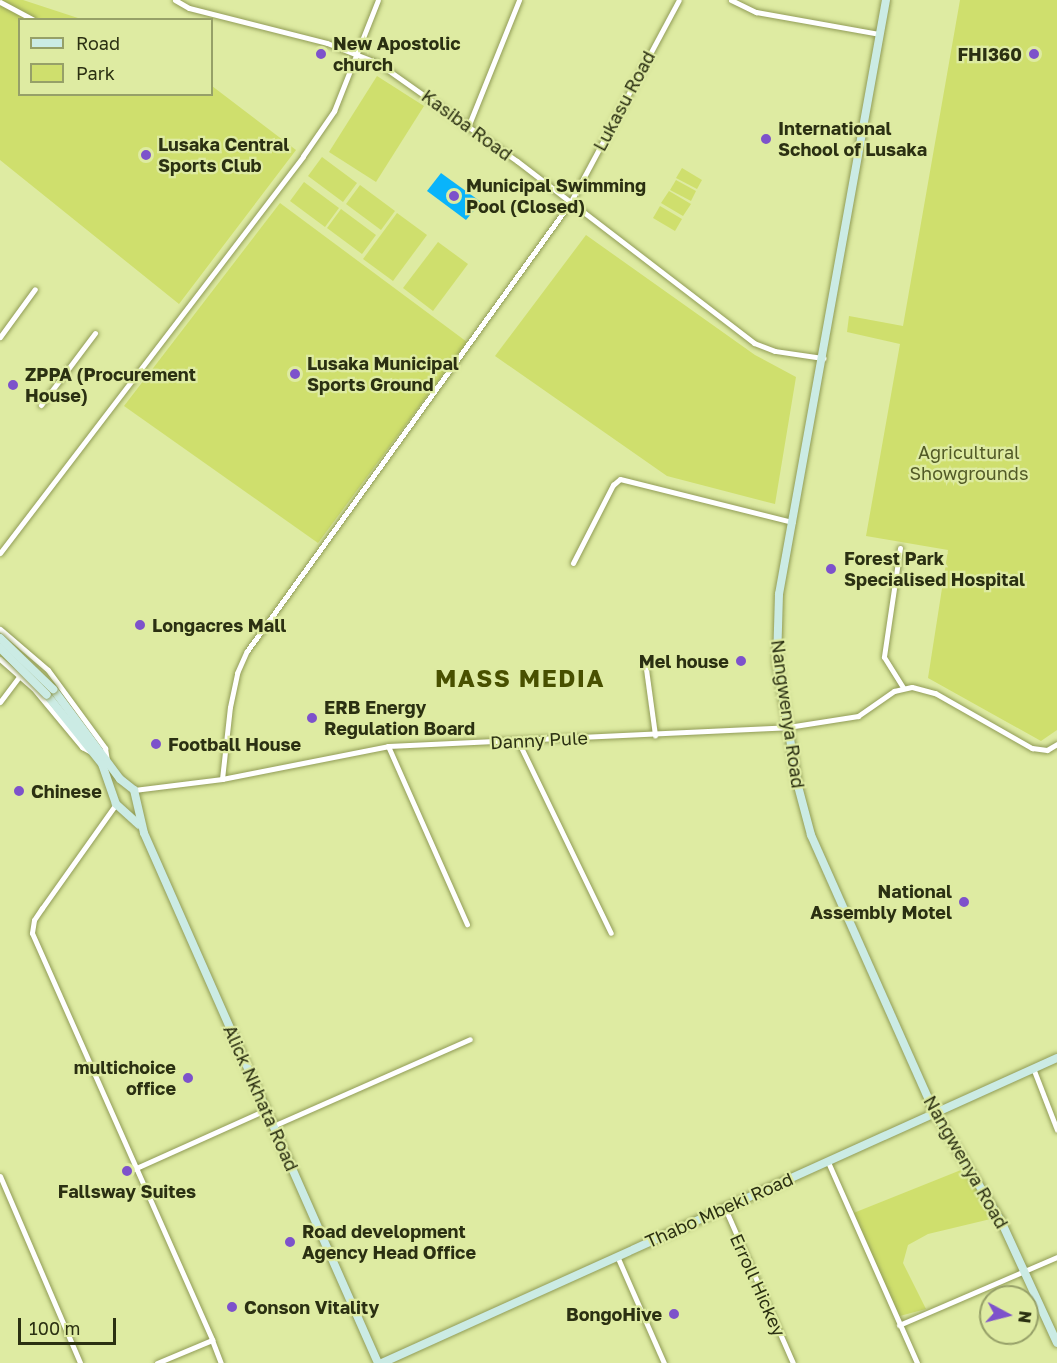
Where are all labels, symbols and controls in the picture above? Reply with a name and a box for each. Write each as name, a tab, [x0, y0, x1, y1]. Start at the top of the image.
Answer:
legend	[18, 18, 213, 96]
text: Road	[76, 32, 120, 54]
place label: New Apostolic church	[333, 33, 461, 76]
place label: FHI360	[957, 43, 1022, 65]
marker: New Apostolic church	[314, 47, 328, 61]
street label: Lukasu Road	[589, 47, 659, 155]
marker: FHI360	[1027, 47, 1041, 61]
text: Park	[76, 62, 115, 84]
street label: Kasiba Road	[418, 85, 516, 165]
place label: International School of Lusaka	[778, 118, 927, 160]
marker: International School of Lusaka	[759, 132, 773, 146]
place label: Lusaka Central Sports Club	[158, 134, 289, 176]
marker: Lusaka Central Sports Club	[139, 148, 153, 162]
place label: Municipal Swimming Pool (Closed)	[466, 175, 646, 218]
marker: Municipal Swimming Pool (Closed)	[447, 189, 461, 203]
place label: Lusaka Municipal Sports Ground	[307, 353, 459, 395]
place label: ZPPA (Procurement House)	[25, 364, 196, 406]
marker: Lusaka Municipal Sports Ground	[288, 367, 302, 381]
marker: ZPPA (Procurement House)	[6, 378, 20, 392]
park label: Agricultural Showgrounds	[910, 442, 1028, 484]
place label: Forest Park Specialised Hospital	[844, 548, 1025, 590]
marker: Forest Park Specialised Hospital	[822, 560, 840, 578]
place label: Longacres Mall	[152, 614, 286, 636]
marker: Longacres Mall	[133, 618, 147, 632]
street label: Nangwenya Road	[767, 638, 809, 790]
place label: Mel house	[639, 650, 729, 672]
marker: Mel house	[734, 654, 748, 668]
district label: MASS MEDIA	[435, 664, 605, 692]
place label: ERB Energy Regulation Board	[324, 697, 475, 740]
marker: ERB Energy Regulation Board	[305, 711, 319, 725]
street label: Danny Pule	[490, 727, 588, 753]
place label: Football House	[168, 733, 301, 755]
marker: Football House	[149, 737, 163, 751]
place label: Chinese	[31, 780, 102, 802]
marker: Chinese	[12, 784, 26, 798]
place label: National Assembly Motel	[810, 881, 952, 924]
marker: National Assembly Motel	[957, 895, 971, 909]
street label: Alick Nkhata Road	[219, 1022, 303, 1174]
place label: multichoice office	[74, 1057, 176, 1100]
marker: multichoice office	[181, 1071, 195, 1085]
street label: Nangwenya Road	[919, 1092, 1013, 1232]
marker: Fallsway Suites	[120, 1164, 134, 1178]
street label: Thabo Mbeki Road	[642, 1168, 796, 1252]
place label: Fallsway Suites	[58, 1180, 196, 1202]
place label: Road development Agency Head Office	[302, 1221, 476, 1264]
street label: Erroll Hickey	[726, 1230, 790, 1340]
marker: Road development Agency Head Office	[283, 1235, 297, 1249]
north arrow	[979, 1285, 1039, 1345]
place label: Conson Vitality	[244, 1296, 379, 1318]
marker: Conson Vitality	[225, 1300, 239, 1314]
place label: BongoHive	[566, 1303, 662, 1325]
scale bar	[21, 1306, 118, 1344]
marker: BongoHive	[667, 1307, 681, 1321]
text: N	[1014, 1310, 1036, 1324]
text: 100 m	[29, 1317, 80, 1339]

